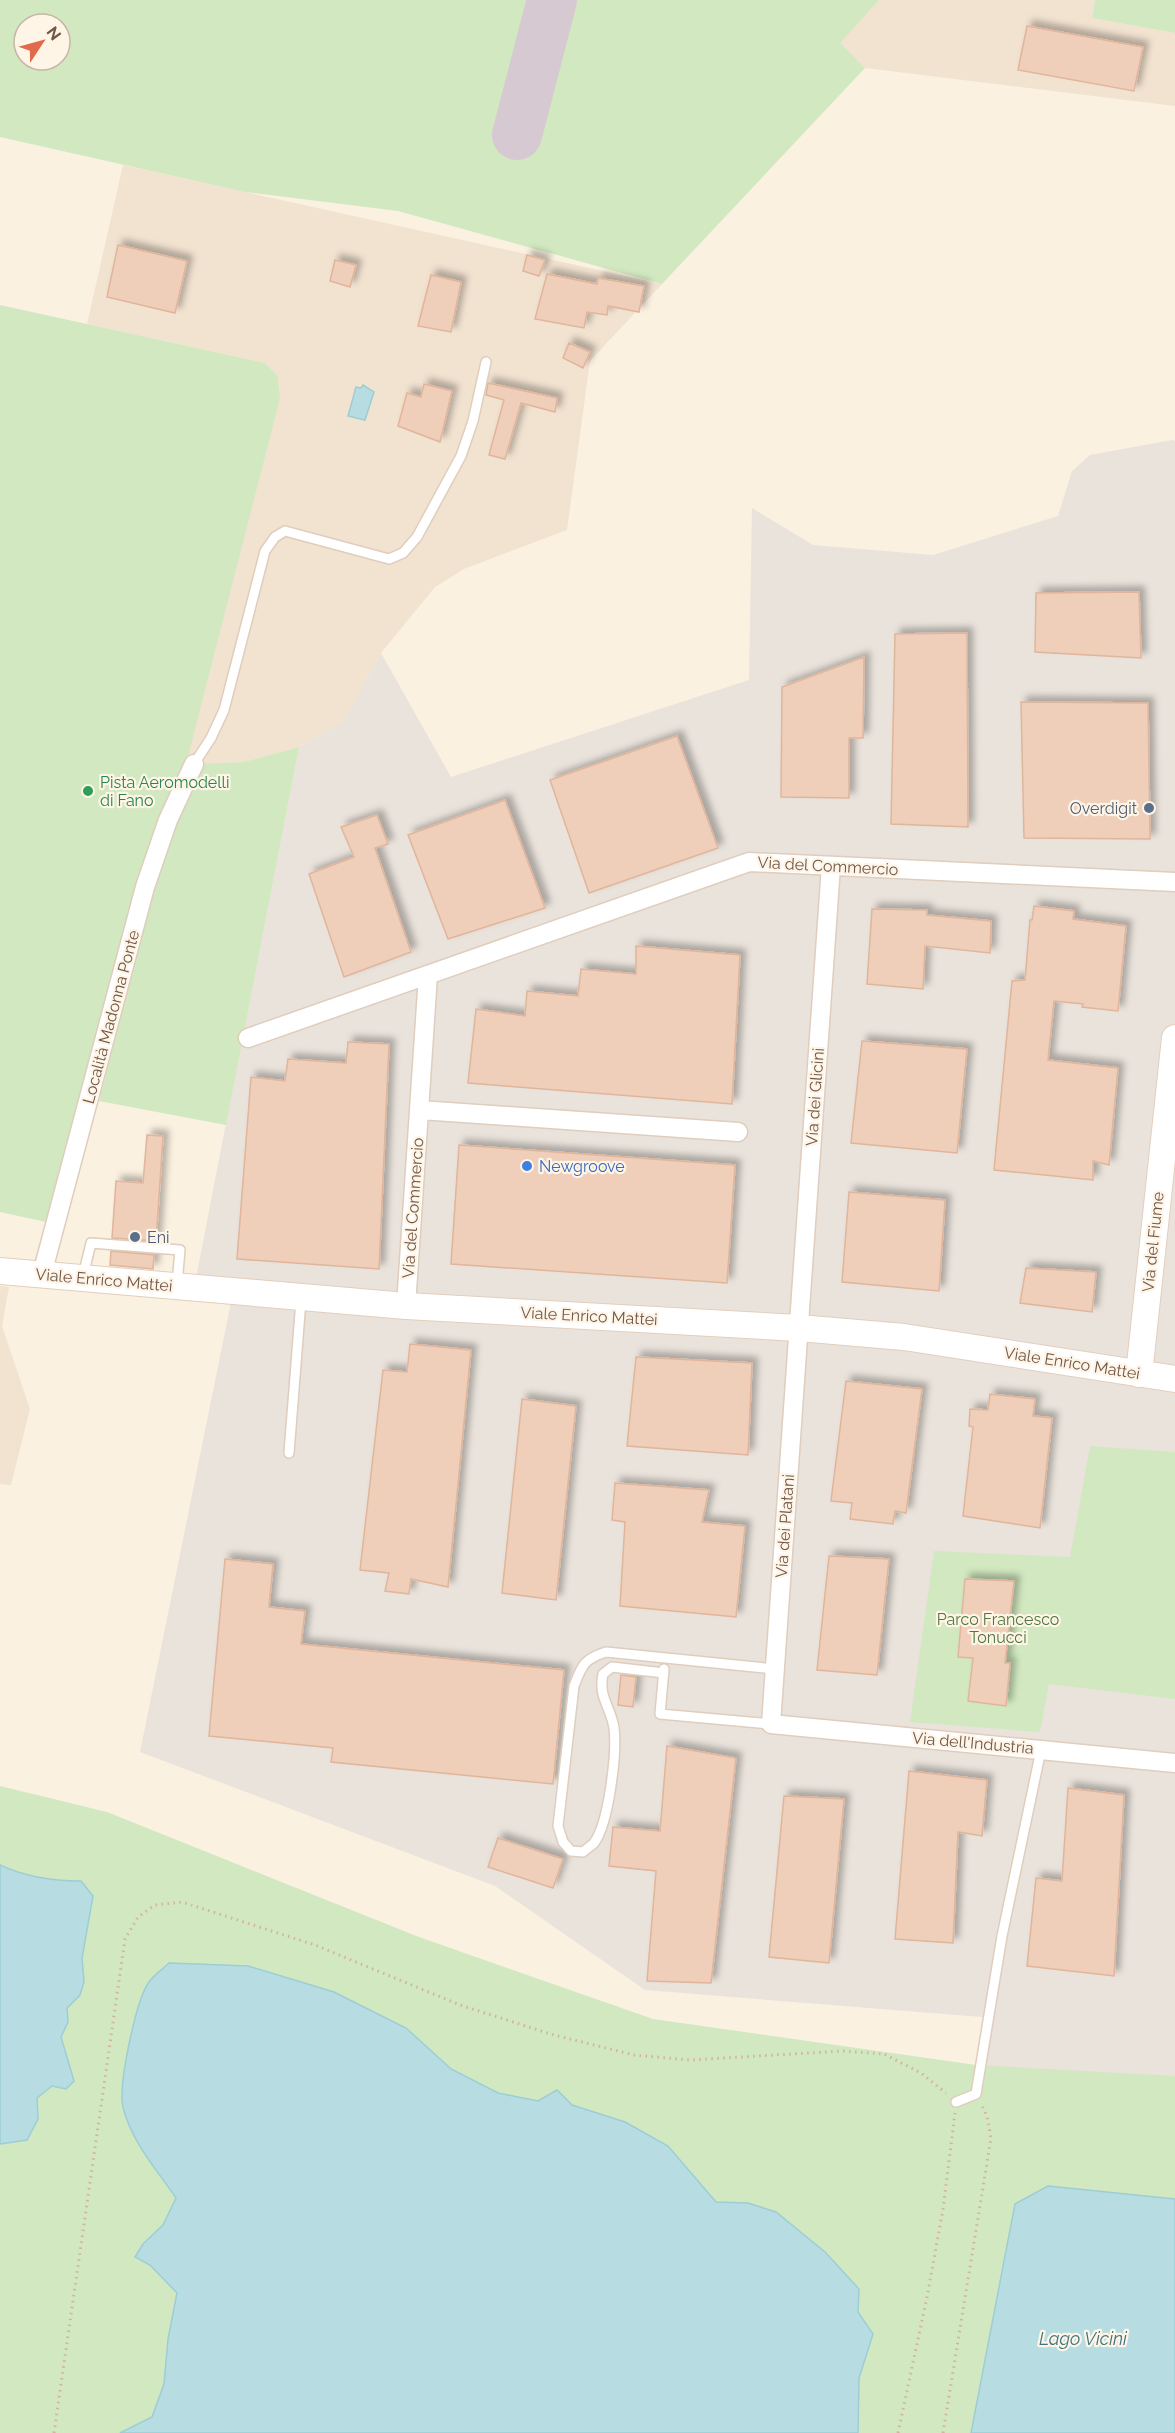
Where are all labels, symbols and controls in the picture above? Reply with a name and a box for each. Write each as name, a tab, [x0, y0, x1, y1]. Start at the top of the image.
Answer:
north arrow	[12, 12, 72, 72]
text: N	[42, 23, 65, 44]
place label: Pista Aeromodelli di Fano	[100, 773, 229, 810]
marker: Pista Aeromodelli di Fano	[81, 784, 95, 798]
place label: Overdigit	[1070, 799, 1138, 818]
marker: Overdigit	[1142, 801, 1156, 815]
street label: Via del Commercio	[757, 853, 899, 879]
street label: Località Madonna Ponte	[79, 928, 143, 1106]
street label: Via dei Glicini	[802, 1047, 828, 1147]
street label: Via del Commercio	[399, 1137, 427, 1279]
place label: Newgroove	[539, 1157, 625, 1176]
marker: Newgroove	[520, 1159, 534, 1173]
street label: Via del Fiume	[1138, 1191, 1168, 1293]
place label: Eni	[147, 1228, 169, 1247]
marker: Eni	[128, 1230, 142, 1244]
street label: Viale Enrico Mattei	[35, 1265, 173, 1295]
street label: Viale Enrico Mattei	[520, 1303, 658, 1329]
street label: Viale Enrico Mattei	[1003, 1343, 1141, 1383]
street label: Via dei Platani	[772, 1474, 798, 1578]
park label: Parco Francesco Tonucci	[937, 1610, 1059, 1647]
street label: Via dell'Industria	[912, 1728, 1034, 1758]
water label: Lago Vicini	[1039, 2328, 1128, 2349]

